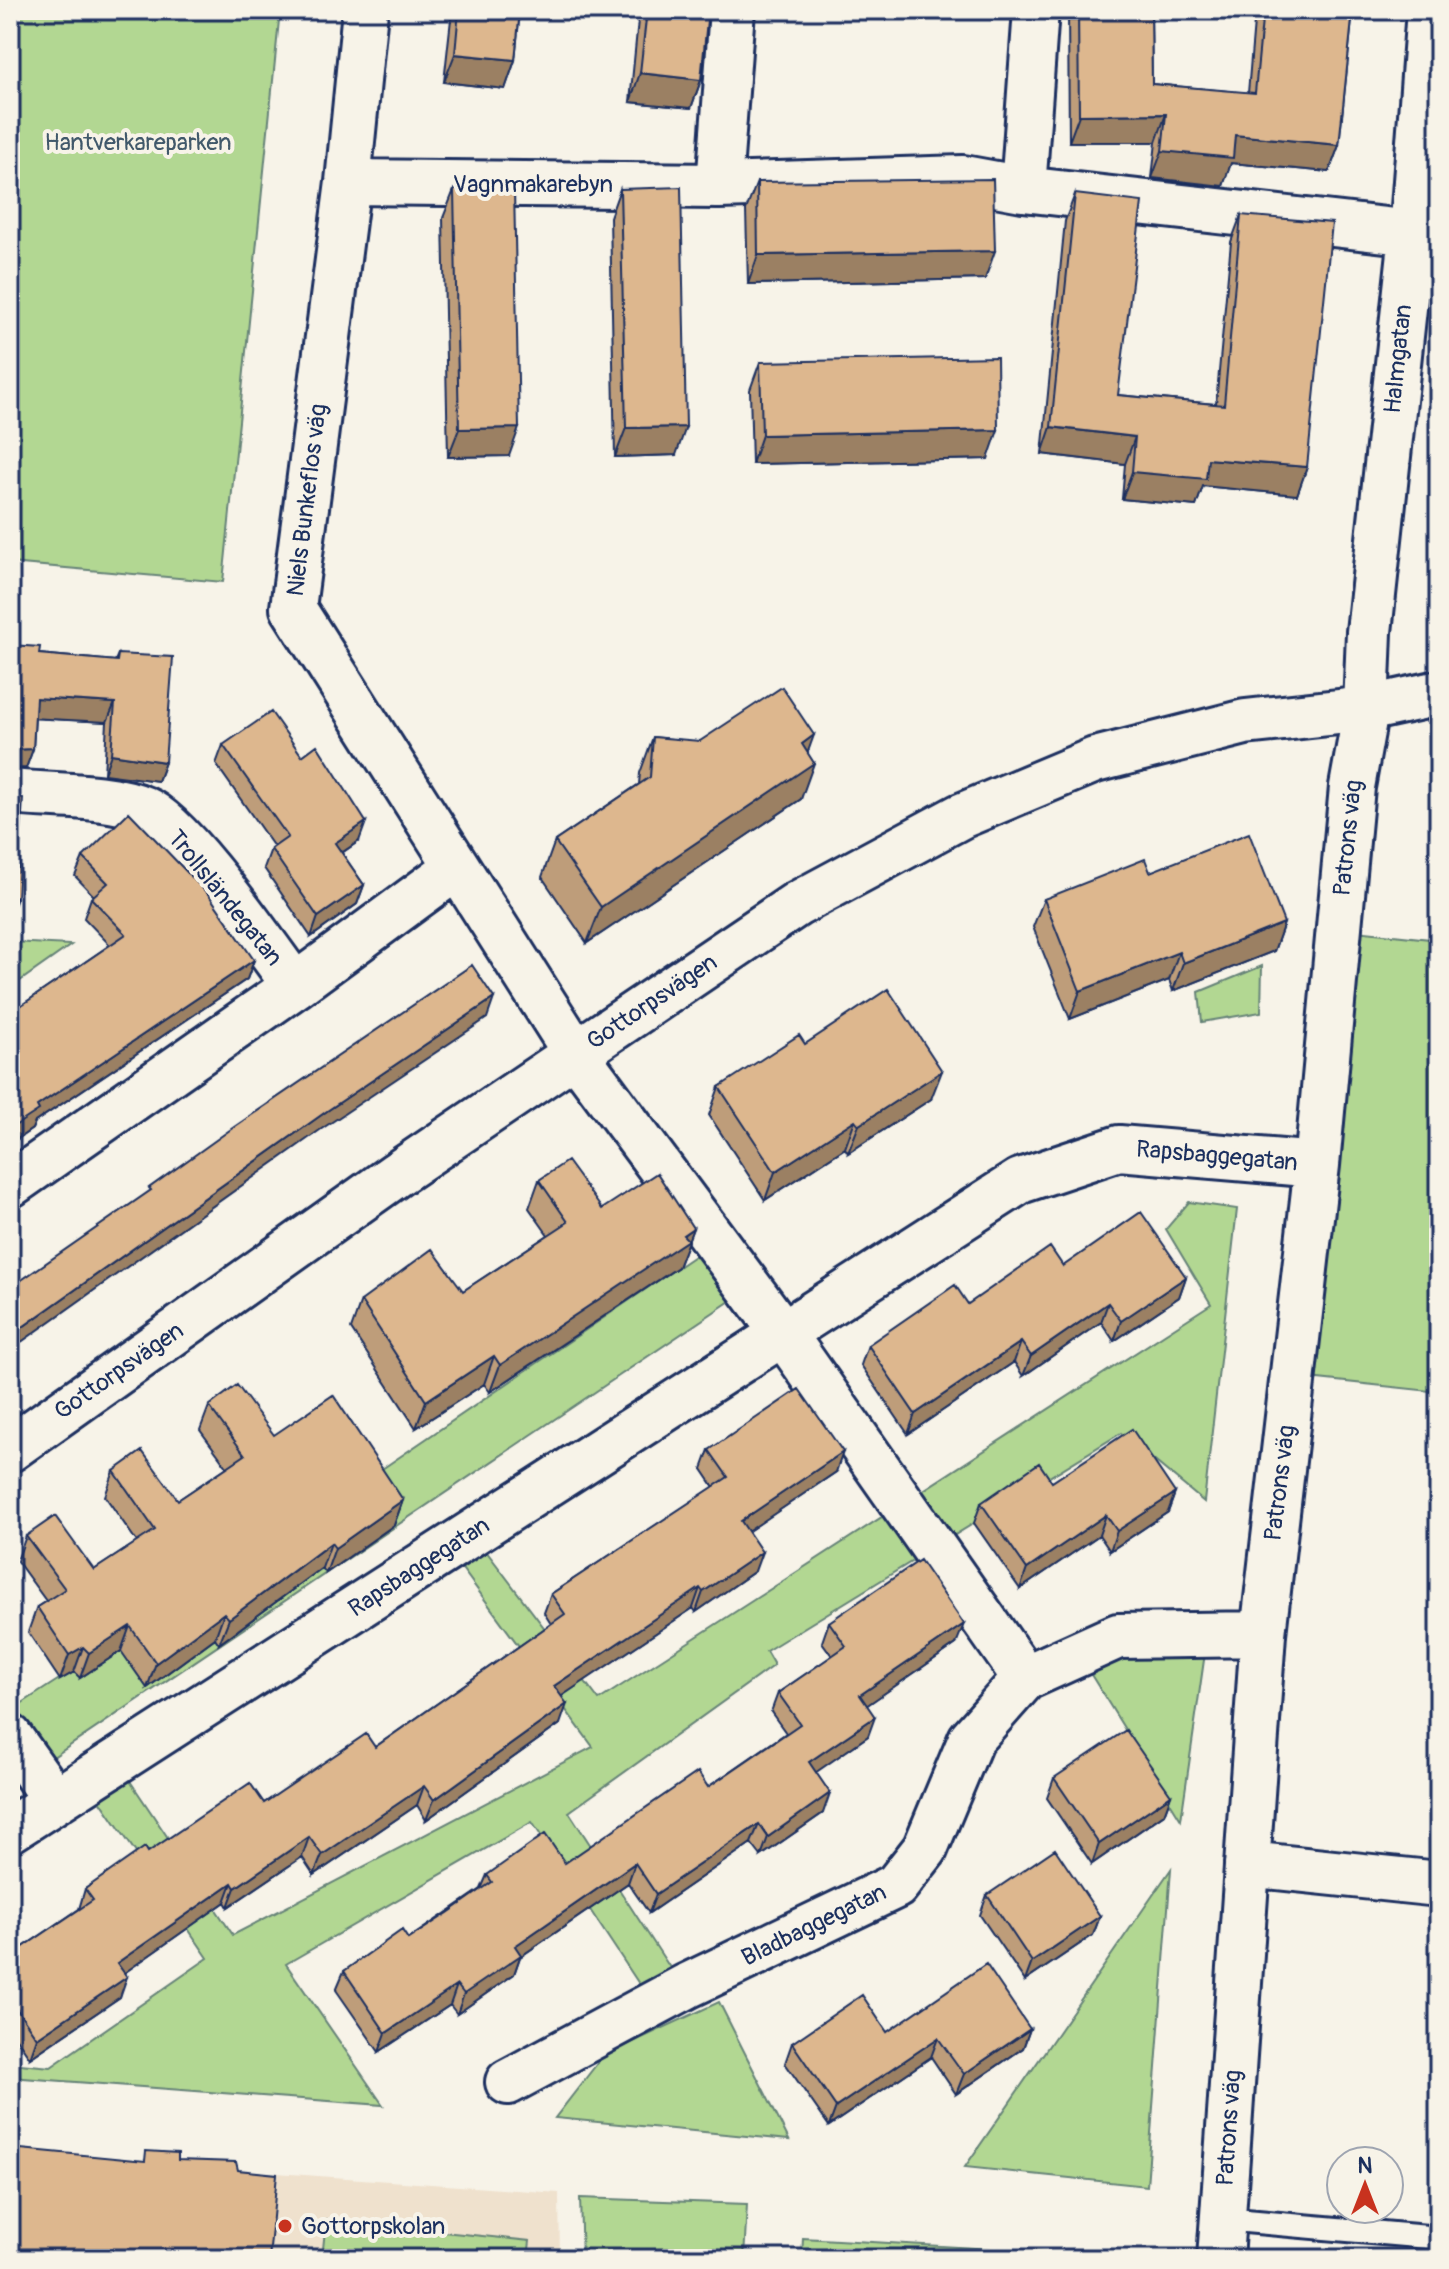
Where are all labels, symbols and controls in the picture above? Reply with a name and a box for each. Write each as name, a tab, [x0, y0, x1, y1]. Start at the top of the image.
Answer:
park label: Hantverkareparken	[45, 128, 231, 157]
street label: Vagnmakarebyn	[453, 170, 613, 199]
street label: Halmgatan	[1378, 303, 1418, 415]
street label: Niels Bunkeflos väg	[281, 402, 333, 598]
street label: Patrons väg	[1327, 779, 1369, 897]
street label: Trollsländegatan	[161, 824, 289, 972]
street label: Gottorpsvägen	[581, 948, 723, 1056]
street label: Rapsbaggegatan	[1135, 1134, 1299, 1178]
street label: Gottorpsvägen	[49, 1316, 189, 1426]
street label: Patrons väg	[1259, 1423, 1301, 1543]
street label: Rapsbaggegatan	[343, 1511, 495, 1623]
street label: Bladbaggegatan	[737, 1877, 891, 1973]
street label: Patrons väg	[1210, 2069, 1248, 2187]
north arrow	[1325, 2145, 1405, 2225]
text: N	[1358, 2152, 1373, 2180]
place label: Gottorpskolan	[301, 2212, 445, 2241]
marker: Gottorpskolan	[276, 2217, 294, 2235]

